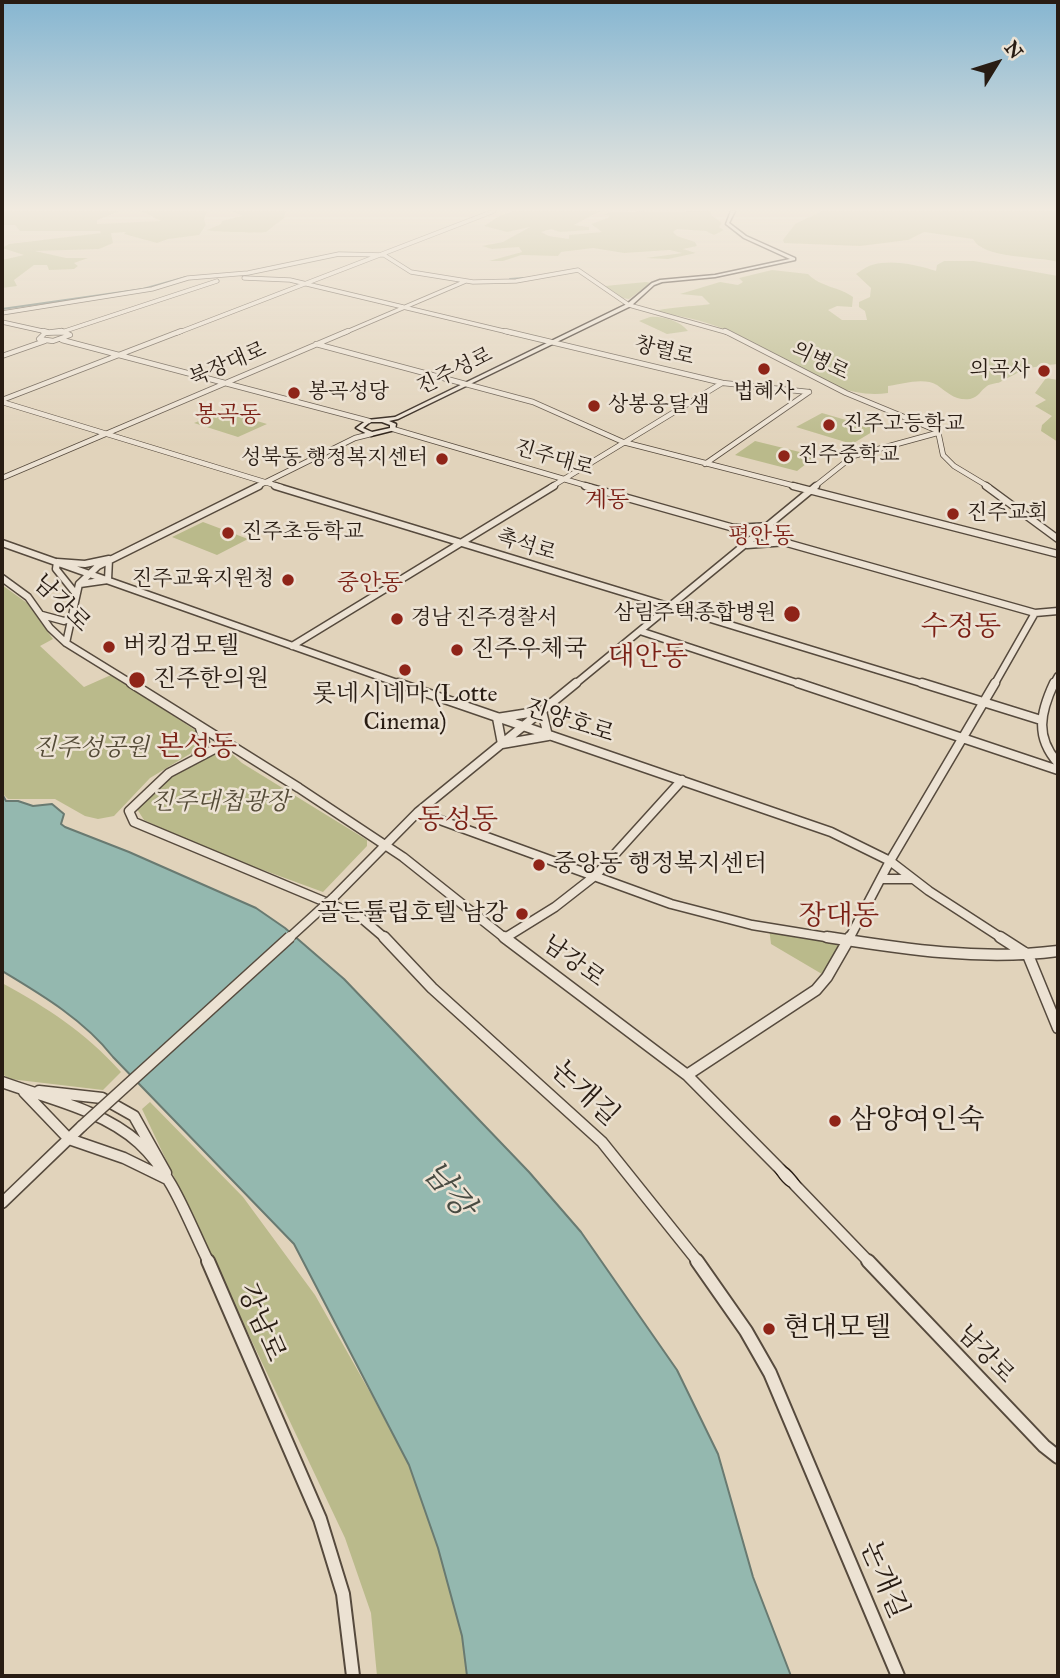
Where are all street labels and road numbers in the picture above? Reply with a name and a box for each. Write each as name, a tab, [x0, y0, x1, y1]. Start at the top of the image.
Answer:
street label: 창렬로	[631, 332, 697, 372]
street label: 의병로	[787, 337, 853, 387]
street label: 북장대로	[186, 338, 270, 392]
street label: 진주성로	[413, 343, 497, 401]
street label: 진주대로	[512, 436, 596, 482]
street label: 촉석로	[493, 525, 559, 567]
street label: 남강로	[26, 569, 96, 639]
street label: 진양호로	[520, 694, 618, 750]
street label: 남강로	[536, 930, 610, 994]
street label: 논개길	[543, 1054, 625, 1134]
street label: 강남로	[229, 1279, 291, 1367]
street label: 남강로	[950, 1320, 1020, 1390]
street label: 논개길	[852, 1536, 914, 1624]

